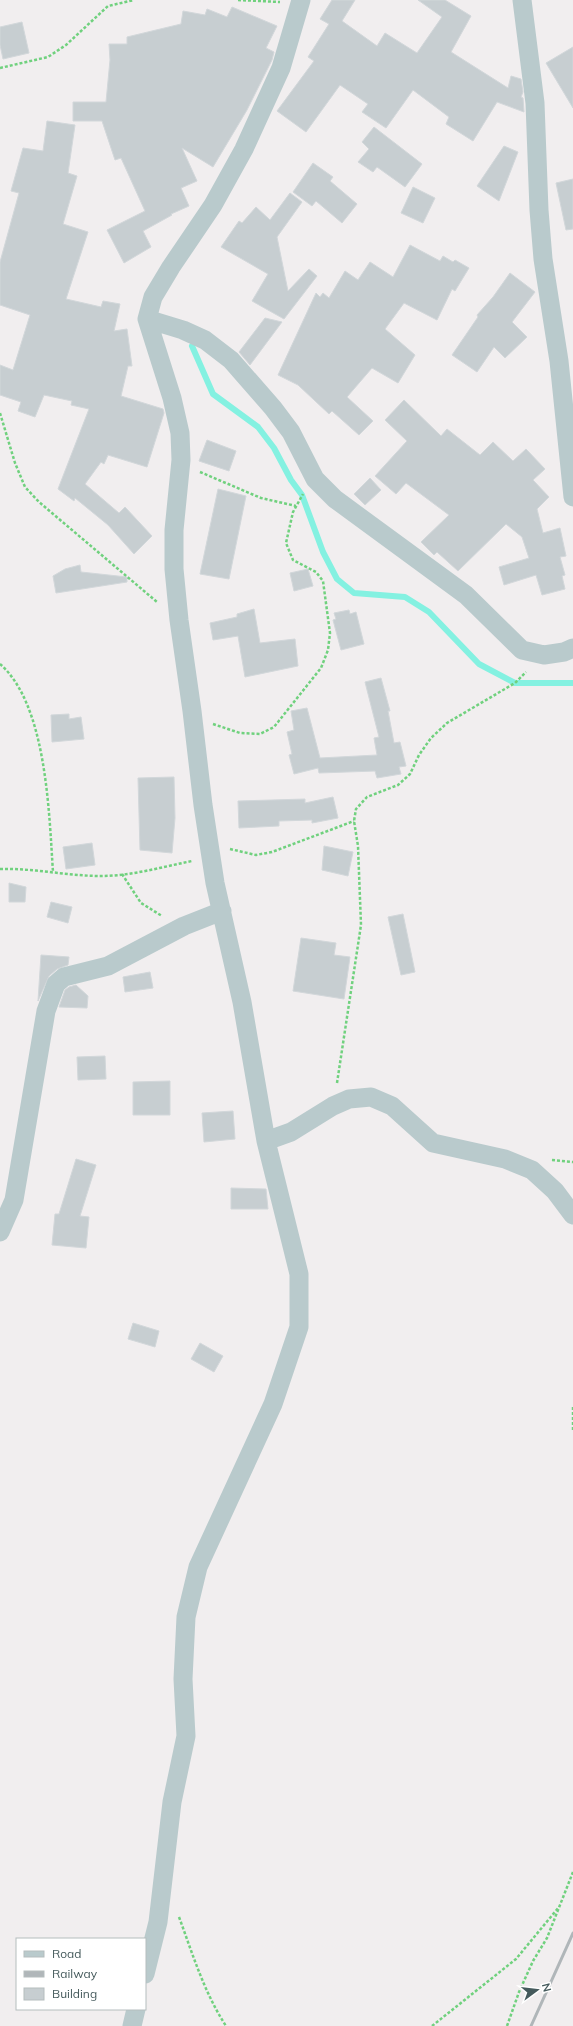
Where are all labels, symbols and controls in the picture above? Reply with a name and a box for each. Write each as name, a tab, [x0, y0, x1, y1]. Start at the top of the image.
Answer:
legend	[16, 1938, 146, 2010]
text: Road	[52, 1946, 81, 1961]
text: Railway	[52, 1966, 98, 1981]
north arrow	[517, 1970, 557, 2010]
text: N	[539, 1982, 554, 1993]
text: Building	[52, 1986, 97, 2001]

